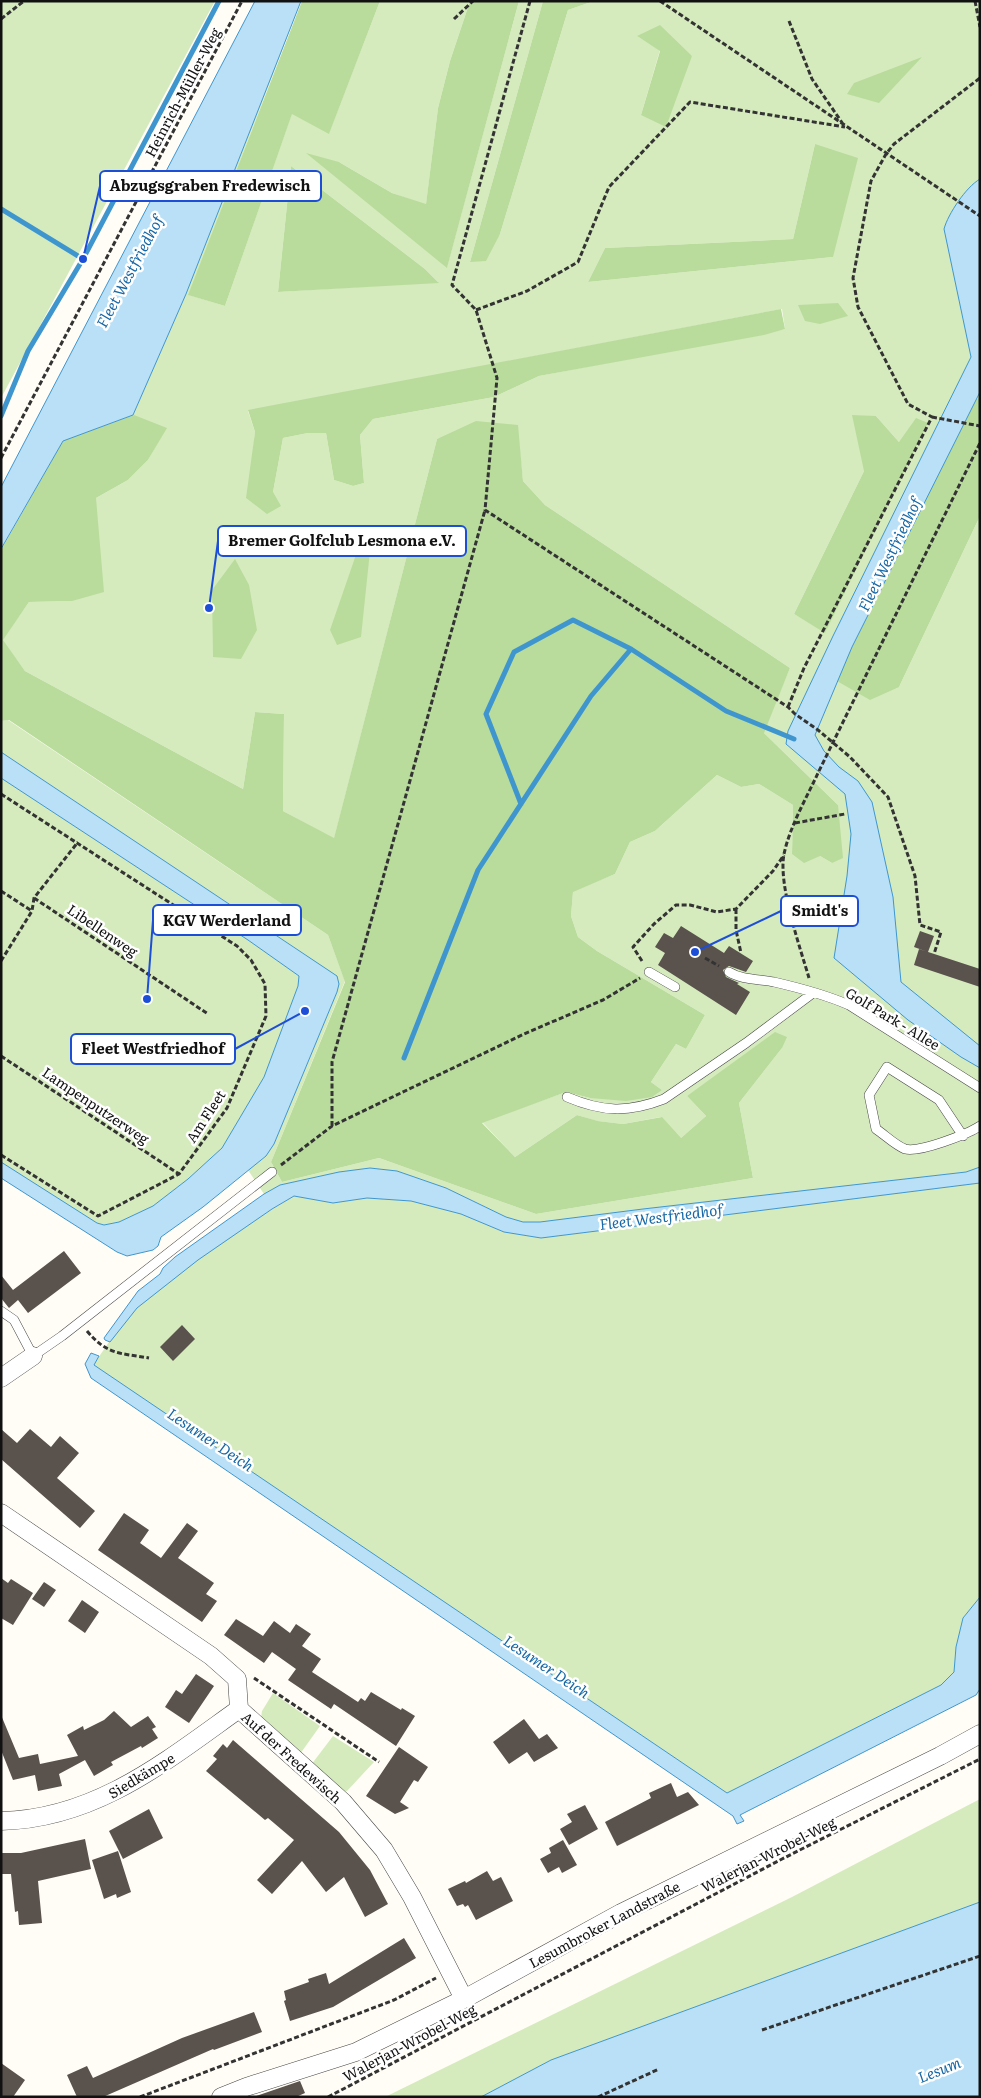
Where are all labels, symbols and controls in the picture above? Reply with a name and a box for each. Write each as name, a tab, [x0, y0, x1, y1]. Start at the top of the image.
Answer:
street label: Heinrich-Müller-Weg	[139, 24, 225, 160]
callout: Abzugsgraben Fredewisch	[100, 171, 321, 201]
text: Abzugsgraben Fredewisch	[109, 173, 311, 196]
water label: Fleet Westfriedhof	[90, 209, 169, 331]
water label: Fleet Westfriedhof	[851, 491, 928, 615]
callout: Bremer Golfclub Lesmona e.V.	[218, 526, 466, 556]
text: Bremer Golfclub Lesmona e.V.	[228, 528, 456, 551]
callout: Smidt's	[781, 896, 858, 926]
text: Smidt's	[792, 898, 849, 921]
street label: Libellenweg	[64, 899, 142, 961]
callout: KGV Werderland	[153, 905, 301, 935]
text: KGV Werderland	[163, 908, 291, 931]
street label: Golf Park - Allee	[842, 982, 944, 1054]
callout: Fleet Westfriedhof	[71, 1034, 235, 1064]
text: Fleet Westfriedhof	[81, 1036, 226, 1059]
street label: Lampenputzerweg	[39, 1062, 153, 1148]
street label: Am Fleet	[180, 1085, 230, 1146]
water label: Fleet Westfriedhof	[598, 1197, 726, 1235]
water label: Lesumer Deich	[163, 1402, 259, 1477]
water label: Lesumer Deich	[499, 1629, 595, 1704]
street label: Auf der Fredewisch	[238, 1707, 346, 1807]
street label: Siedkämpe	[104, 1747, 178, 1803]
street label: Walerjan-Wrobel-Weg	[697, 1811, 839, 1897]
street label: Lesumbroker Landstraße	[525, 1876, 683, 1972]
street label: Walerjan-Wrobel-Weg	[339, 1998, 480, 2086]
water label: Lesum	[914, 2050, 964, 2088]

